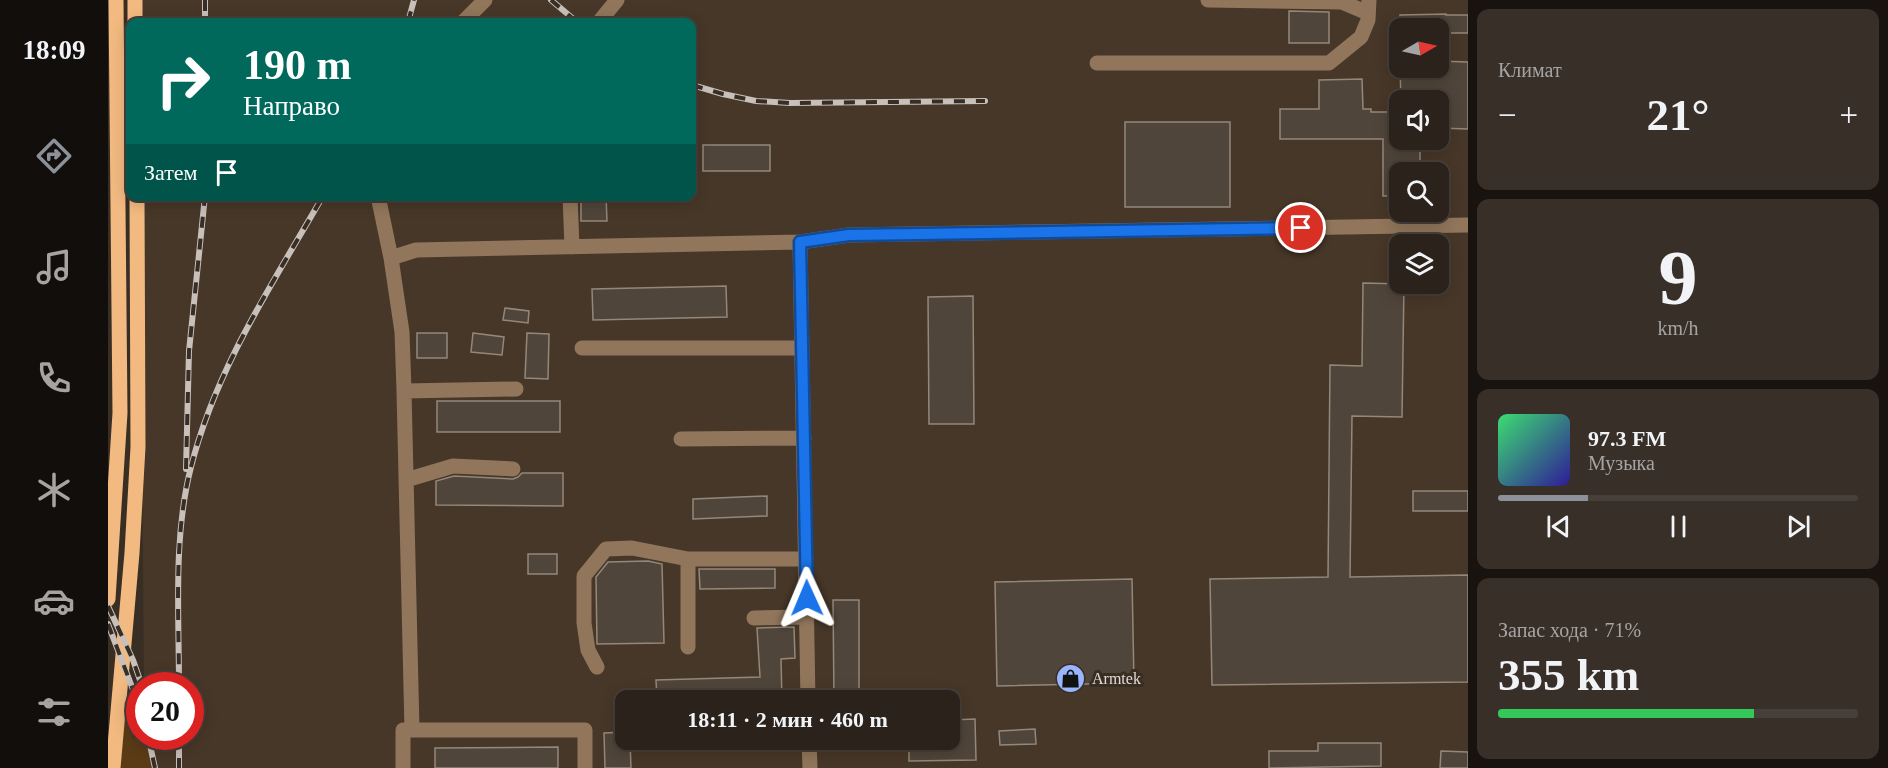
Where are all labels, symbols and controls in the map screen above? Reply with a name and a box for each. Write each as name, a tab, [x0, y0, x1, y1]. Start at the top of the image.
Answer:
north arrow	[1389, 18, 1449, 78]
map controls	[1389, 18, 1449, 294]
text: 18:09	[23, 35, 86, 65]
icon: right	[144, 42, 222, 120]
text: 190 m	[243, 42, 352, 88]
text: Климат	[1498, 59, 1562, 81]
button: sound	[1389, 90, 1449, 150]
text: 21°	[1647, 90, 1710, 140]
text: Направо	[243, 91, 340, 121]
text: −	[1498, 97, 1517, 133]
text: +	[1839, 97, 1858, 133]
icon: directions	[33, 135, 75, 177]
icon: arrive	[210, 156, 243, 189]
text: Затем	[144, 160, 198, 185]
button: search	[1389, 162, 1449, 222]
pin	[1275, 202, 1326, 253]
icon: arrive	[1284, 211, 1317, 244]
button: layers	[1389, 234, 1449, 294]
text: 9	[1659, 234, 1698, 321]
icon: music	[33, 246, 75, 288]
text: km/h	[1657, 317, 1699, 339]
icon: phone	[33, 357, 75, 399]
text: 97.3 FM	[1588, 426, 1666, 451]
text: Музыка	[1588, 452, 1655, 474]
icon: climate	[33, 469, 75, 511]
icon: previous	[1542, 510, 1575, 543]
icon: pause	[1662, 510, 1695, 543]
icon: next	[1782, 510, 1815, 543]
position arrow	[775, 566, 839, 630]
icon: car	[33, 580, 75, 622]
text: Запас хода · 71%	[1498, 619, 1641, 641]
text: 355 km	[1498, 650, 1639, 700]
shop icon: Armtek	[1055, 662, 1087, 694]
place label: Armtek	[1092, 670, 1141, 687]
speed limit sign: 20	[126, 672, 204, 750]
icon: filters	[33, 691, 75, 733]
text: 18:11 · 2 мин · 460 m	[687, 707, 888, 732]

